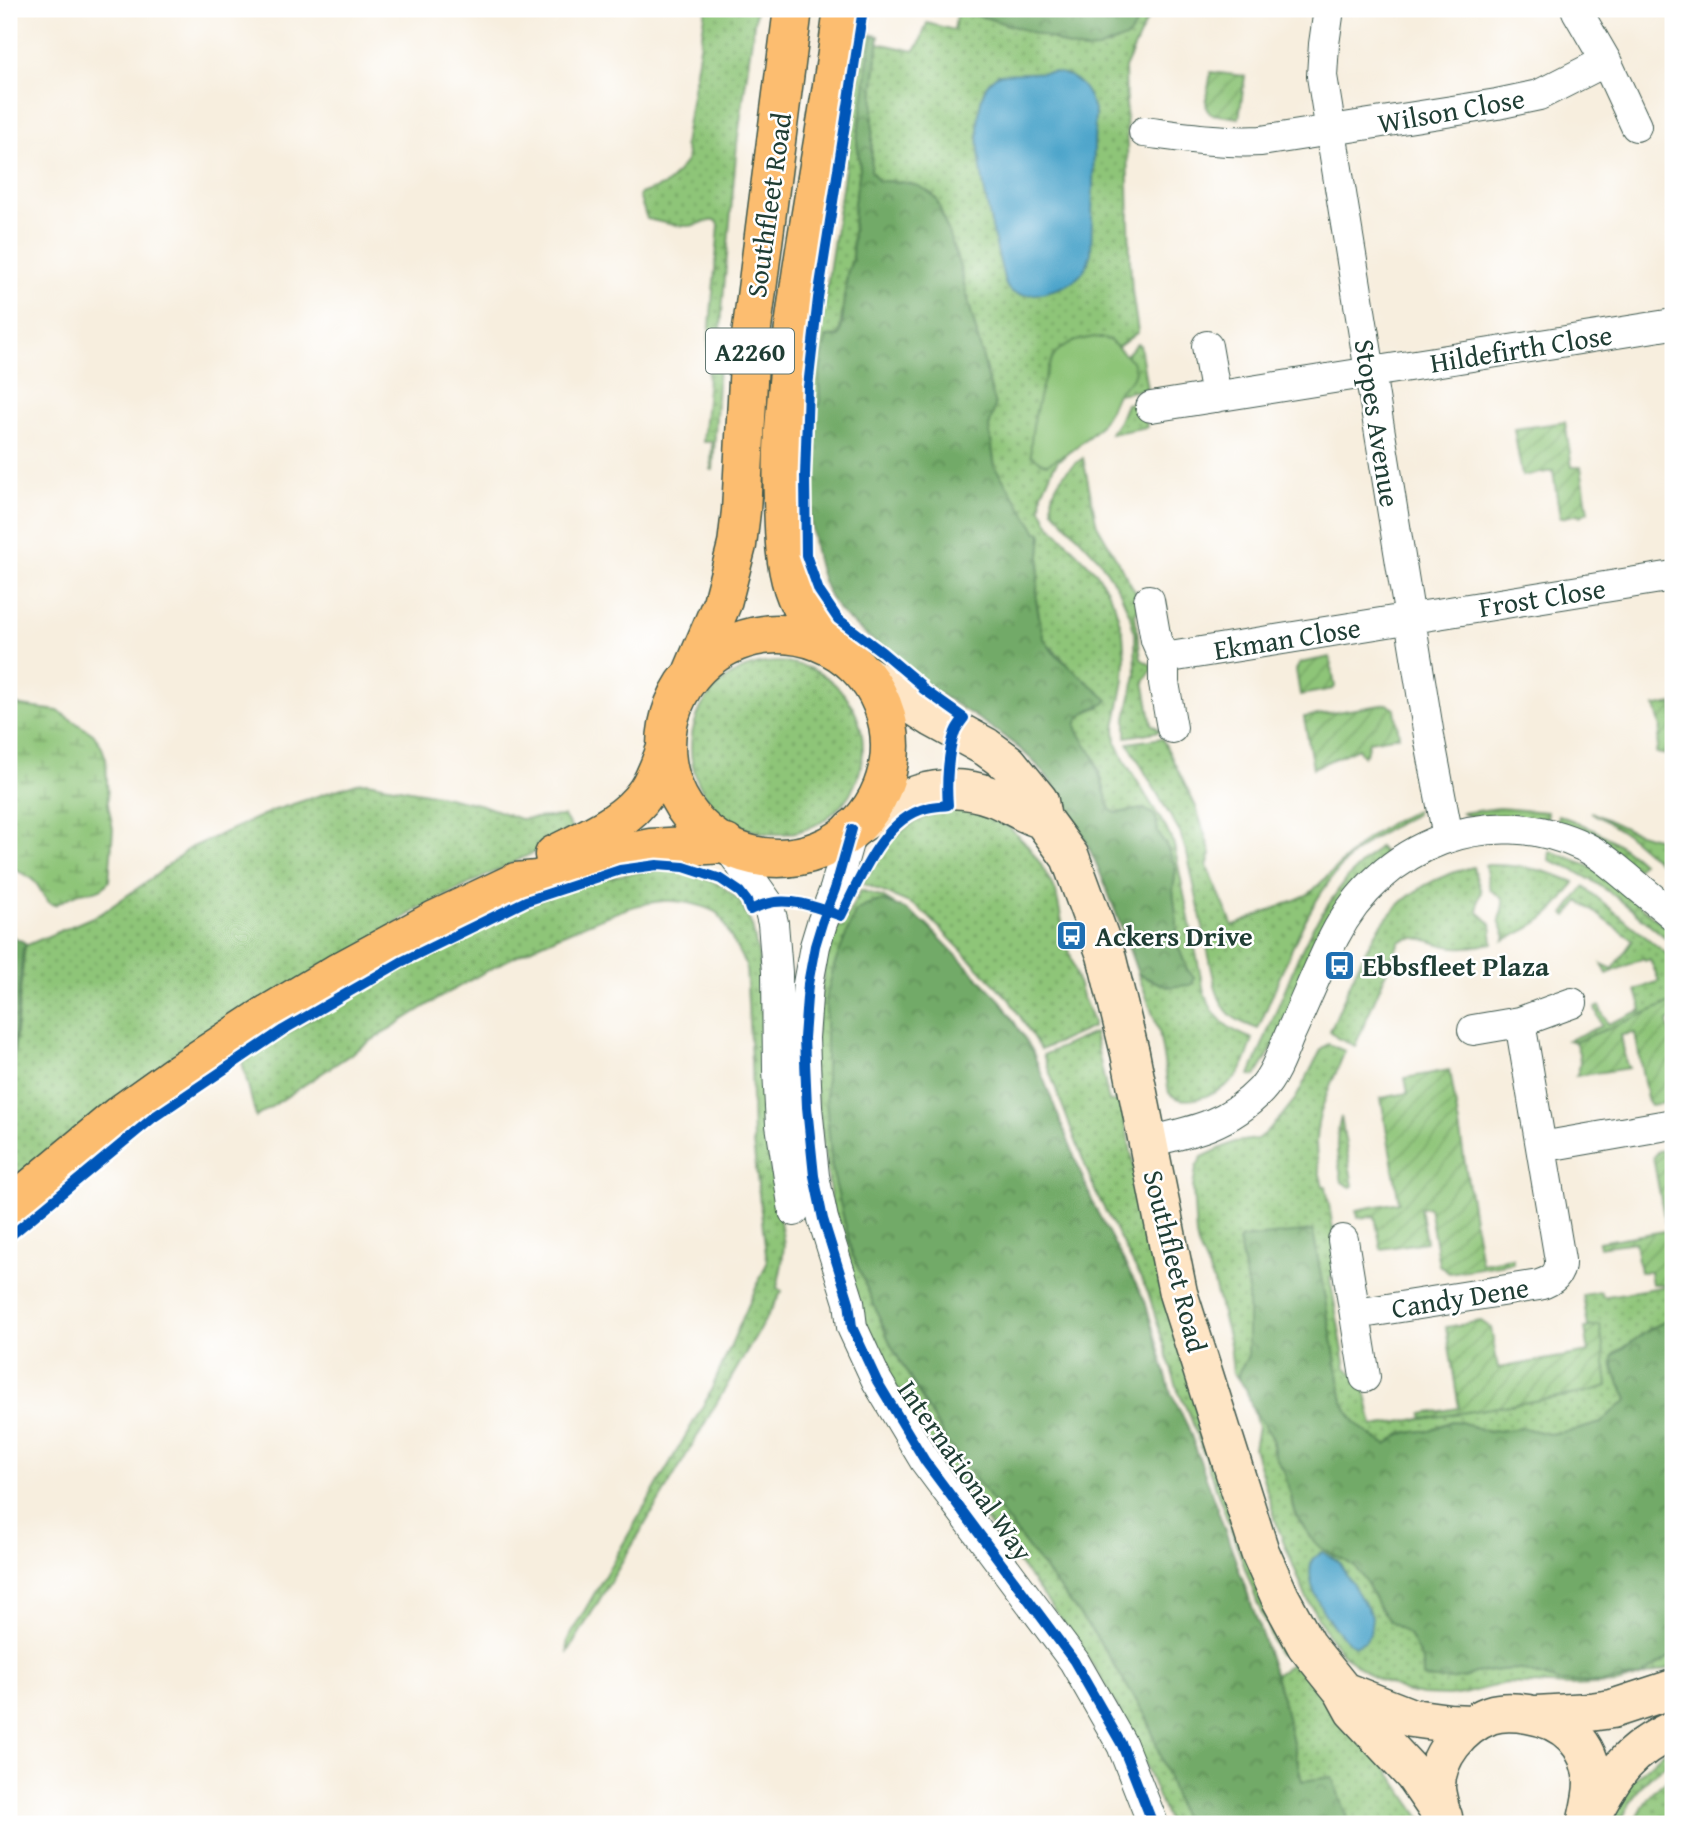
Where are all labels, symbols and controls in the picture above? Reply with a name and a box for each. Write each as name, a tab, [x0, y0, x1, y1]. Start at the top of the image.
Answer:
street label: Wilson Close	[1374, 77, 1528, 143]
street label: Southfleet Road	[735, 110, 801, 300]
street label: Hildefirth Close	[1427, 313, 1615, 383]
road number: A2260	[706, 328, 794, 374]
street label: Stopes Avenue	[1345, 336, 1411, 510]
street label: Frost Close	[1476, 567, 1608, 627]
street label: Ekman Close	[1211, 606, 1363, 670]
place label: Ackers Drive	[1095, 915, 1253, 956]
bus stop icon: Ackers Drive	[1055, 918, 1089, 952]
place label: Ebbsfleet Plaza	[1362, 945, 1550, 986]
bus stop icon: Ebbsfleet Plaza	[1322, 948, 1356, 982]
street label: Southfleet Road	[1134, 1166, 1218, 1356]
street label: Candy Dene	[1389, 1266, 1531, 1328]
street label: International Way	[888, 1371, 1044, 1569]

